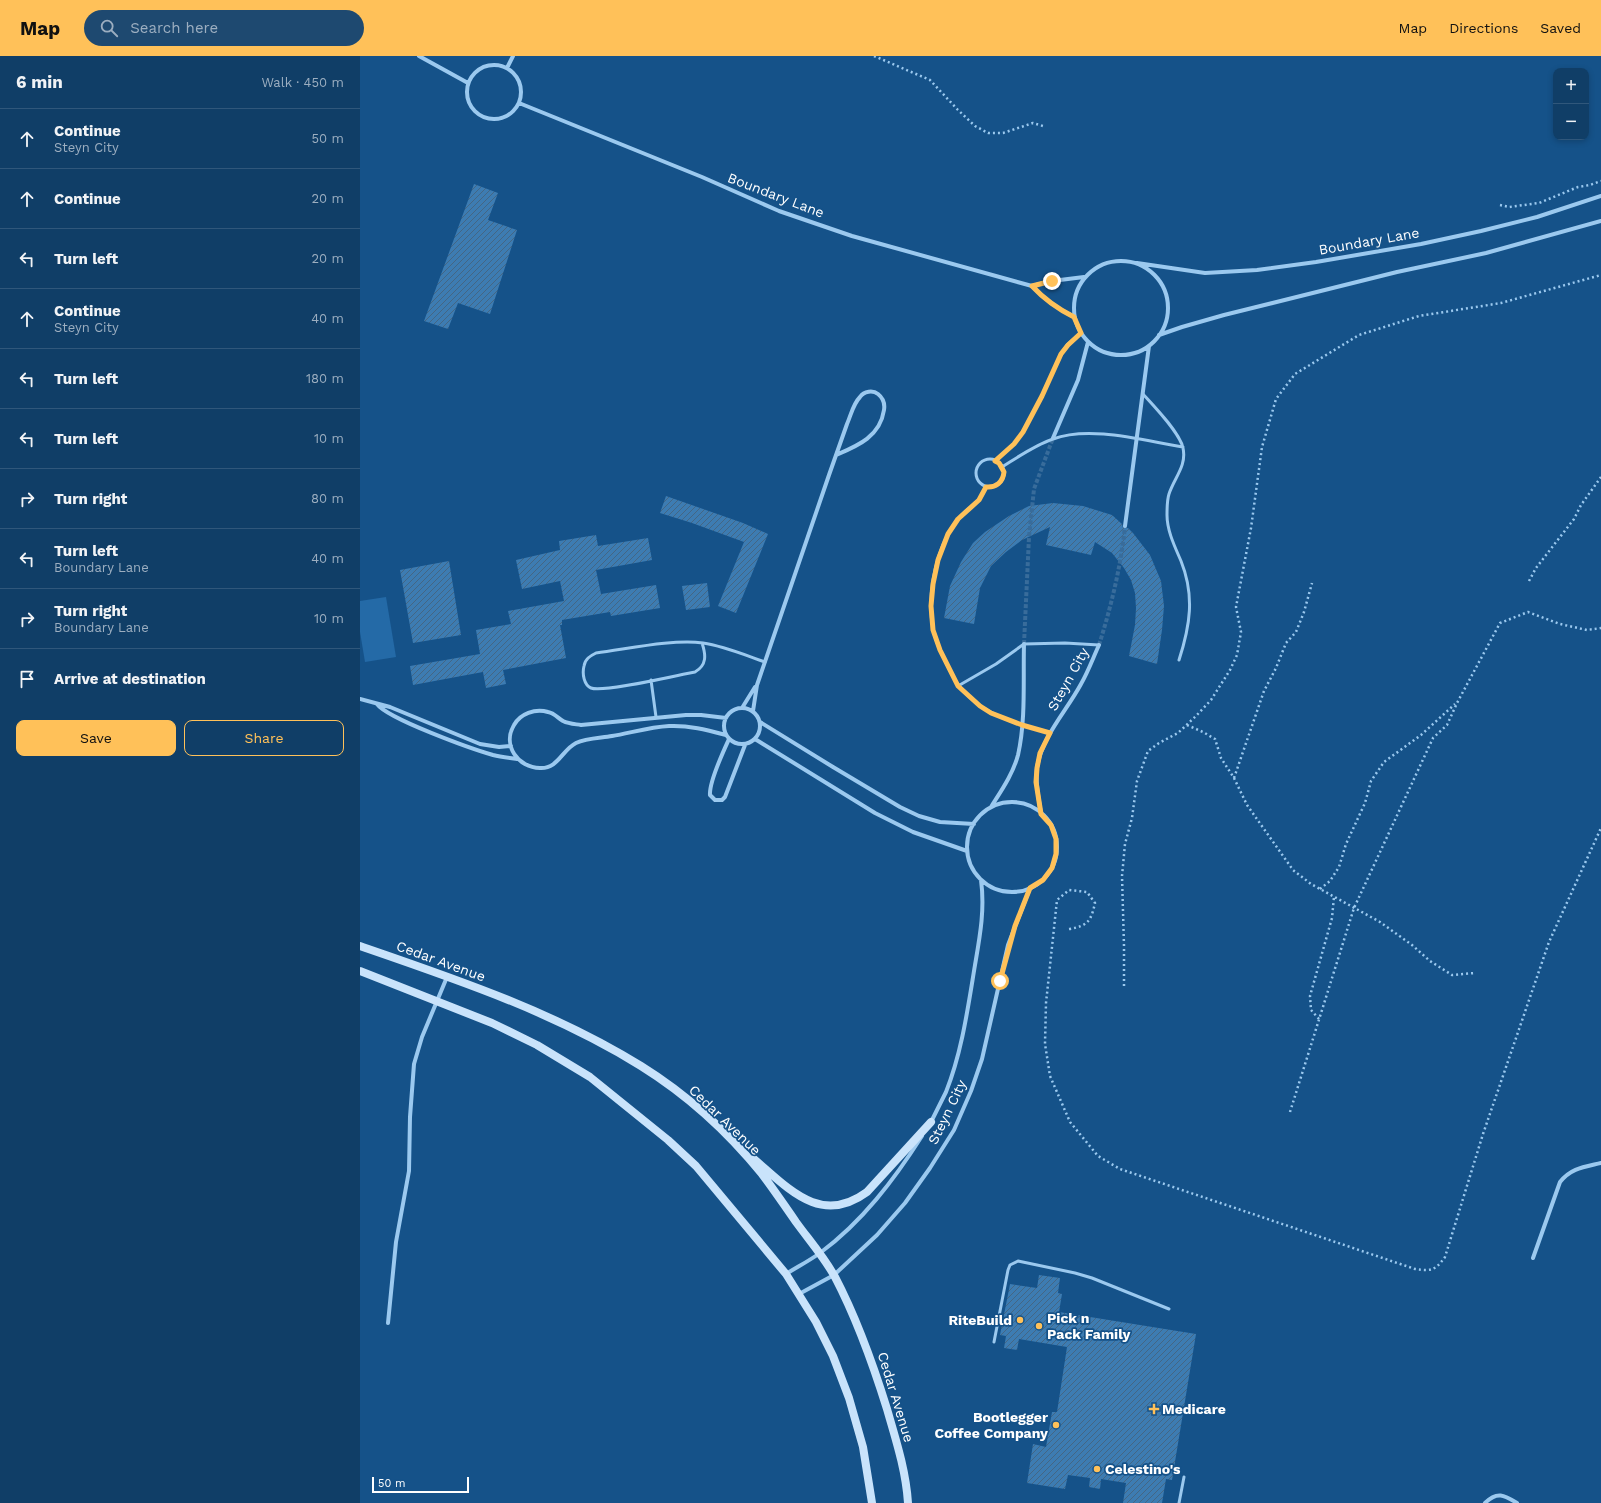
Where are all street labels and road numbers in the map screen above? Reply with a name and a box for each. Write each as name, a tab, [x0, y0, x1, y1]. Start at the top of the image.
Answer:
street label: Boundary Lane	[726, 169, 826, 221]
street label: Boundary Lane	[1317, 224, 1421, 258]
street label: Steyn City	[1044, 644, 1092, 713]
street label: Cedar Avenue	[394, 937, 488, 985]
street label: Steyn City	[925, 1076, 970, 1147]
street label: Cedar Avenue	[686, 1082, 764, 1158]
street label: Cedar Avenue	[875, 1350, 917, 1444]

